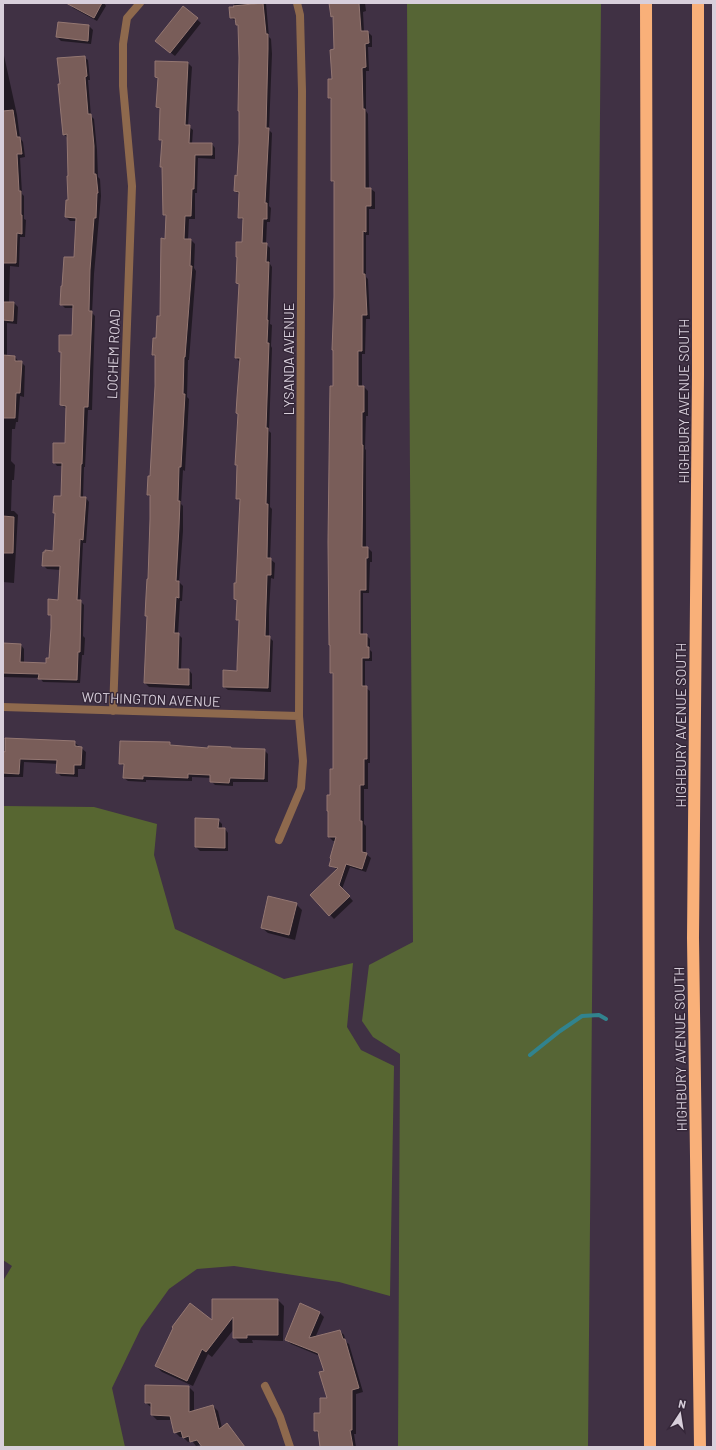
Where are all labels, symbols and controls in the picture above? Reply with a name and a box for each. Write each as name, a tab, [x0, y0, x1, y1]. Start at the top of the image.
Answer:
street label: LYSANDA AVENUE	[280, 303, 297, 415]
street label: LOCHEM ROAD	[103, 309, 123, 399]
street label: HIGHBURY AVENUE SOUTH	[675, 319, 692, 483]
street label: HIGHBURY AVENUE SOUTH	[672, 643, 689, 807]
street label: WOTHINGTON AVENUE	[81, 688, 221, 710]
street label: HIGHBURY AVENUE SOUTH	[670, 966, 690, 1132]
north arrow	[660, 1394, 700, 1434]
text: N	[677, 1397, 687, 1411]

